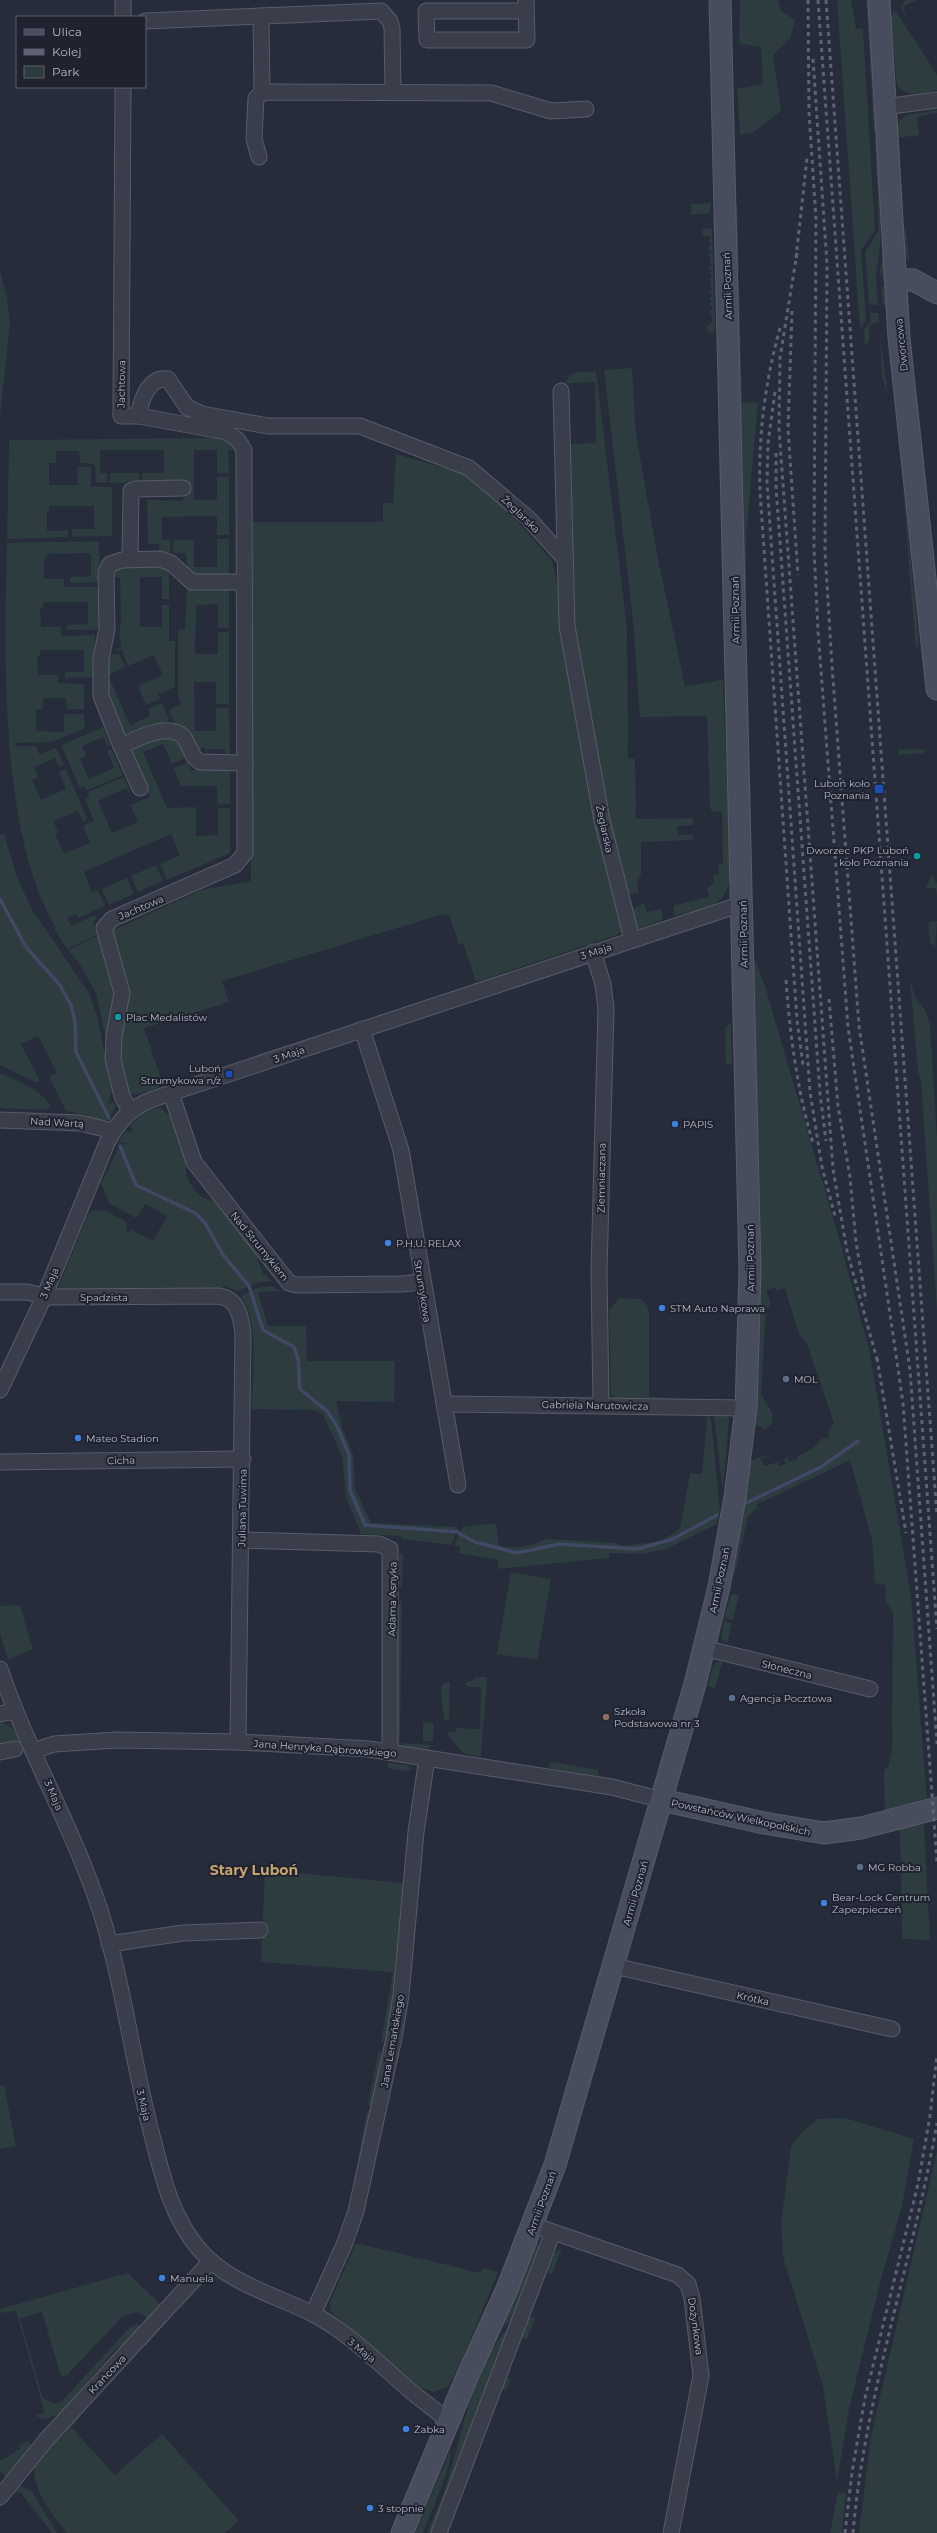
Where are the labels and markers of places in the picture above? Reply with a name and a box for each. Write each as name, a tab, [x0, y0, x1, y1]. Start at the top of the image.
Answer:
place label: Luboń koło Poznania	[814, 777, 870, 802]
marker: Luboń koło Poznania	[873, 783, 885, 795]
place label: Dworzec PKP Luboń koło Poznania	[806, 844, 909, 869]
marker: Dworzec PKP Luboń koło Poznania	[912, 851, 922, 861]
place label: Plac Medalistów	[126, 1011, 208, 1024]
marker: Plac Medalistów	[113, 1012, 123, 1022]
place label: Luboń Strumykowa n/ż	[141, 1062, 221, 1087]
marker: Luboń Strumykowa n/ż	[224, 1069, 234, 1079]
place label: PAPIS	[683, 1118, 713, 1131]
marker: PAPIS	[670, 1119, 680, 1129]
place label: P.H.U. RELAX	[396, 1237, 461, 1250]
marker: P.H.U. RELAX	[383, 1238, 393, 1248]
place label: STM Auto Naprawa	[670, 1302, 765, 1315]
marker: STM Auto Naprawa	[657, 1303, 667, 1313]
place label: MOL	[794, 1373, 818, 1386]
marker: MOL	[781, 1374, 791, 1384]
place label: Mateo Stadion	[86, 1432, 159, 1445]
marker: Mateo Stadion	[73, 1433, 83, 1443]
place label: Agencja Pocztowa	[740, 1692, 832, 1705]
marker: Agencja Pocztowa	[727, 1693, 737, 1703]
place label: Szkoła Podstawowa nr 3	[614, 1705, 700, 1730]
marker: Szkoła Podstawowa nr 3	[601, 1712, 611, 1722]
place label: MG Robba	[868, 1861, 921, 1874]
marker: MG Robba	[855, 1862, 865, 1872]
place label: Bear-Lock Centrum Zapezpieczeń	[832, 1891, 930, 1916]
marker: Bear-Lock Centrum Zapezpieczeń	[819, 1898, 829, 1908]
place label: Manuela	[170, 2272, 214, 2285]
marker: Manuela	[157, 2273, 167, 2283]
place label: Żabka	[414, 2423, 445, 2436]
marker: Żabka	[401, 2424, 411, 2434]
place label: 3 stopnie	[378, 2502, 424, 2515]
marker: 3 stopnie	[365, 2503, 375, 2513]

